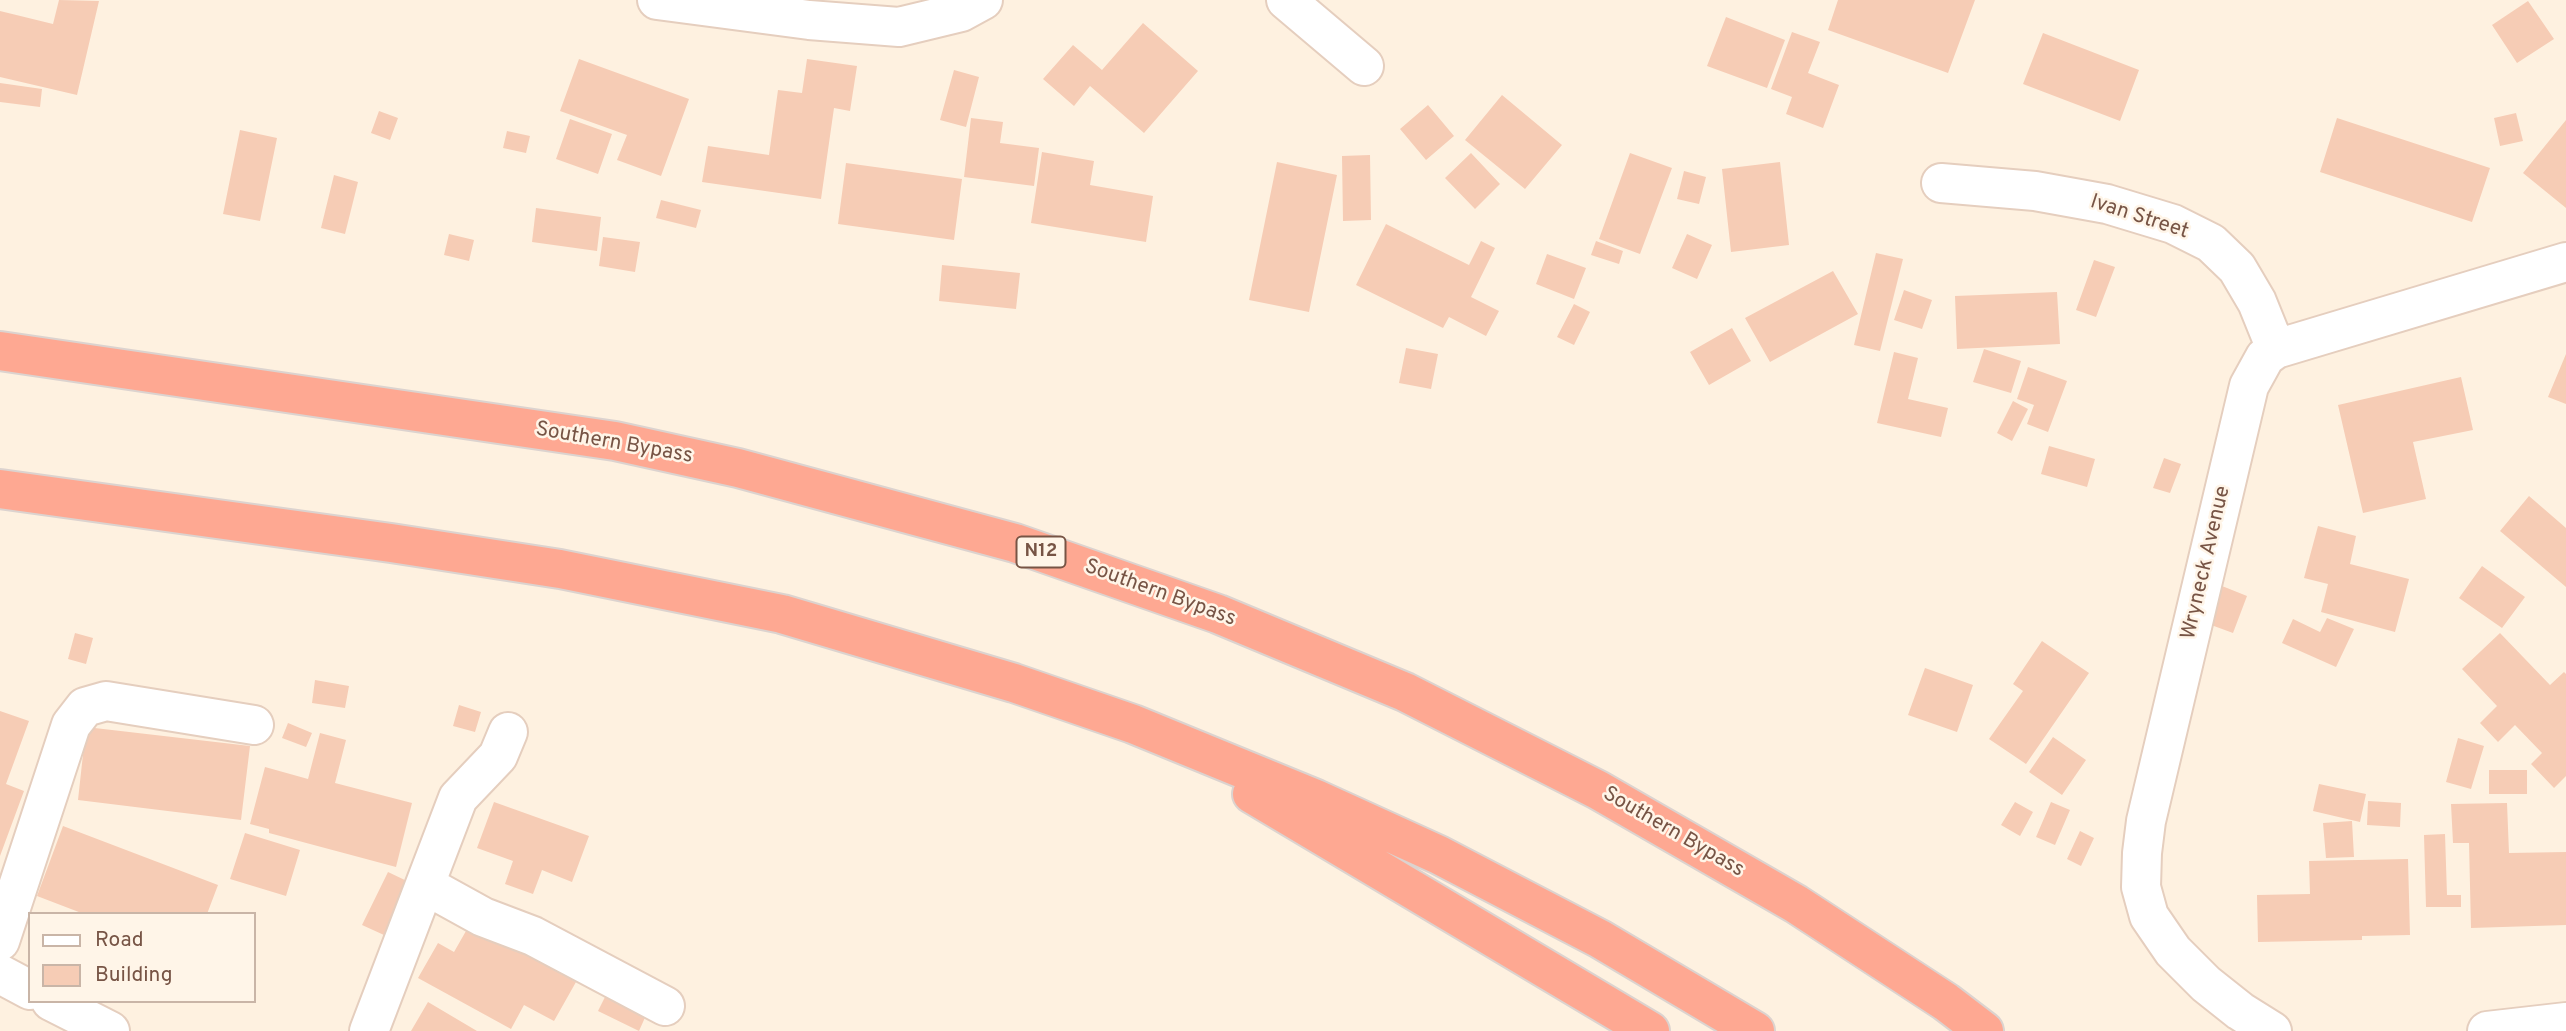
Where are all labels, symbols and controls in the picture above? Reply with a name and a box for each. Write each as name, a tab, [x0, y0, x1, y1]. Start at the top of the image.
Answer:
street label: Ivan Street	[2087, 190, 2191, 246]
street label: Southern Bypass	[533, 418, 695, 470]
street label: Wryneck Avenue	[2177, 484, 2237, 642]
road number: N12	[1016, 537, 1066, 568]
street label: Southern Bypass	[1081, 555, 1239, 633]
street label: Southern Bypass	[1598, 782, 1748, 884]
legend	[28, 912, 256, 1003]
text: Road	[95, 927, 144, 954]
text: Building	[95, 962, 173, 989]

